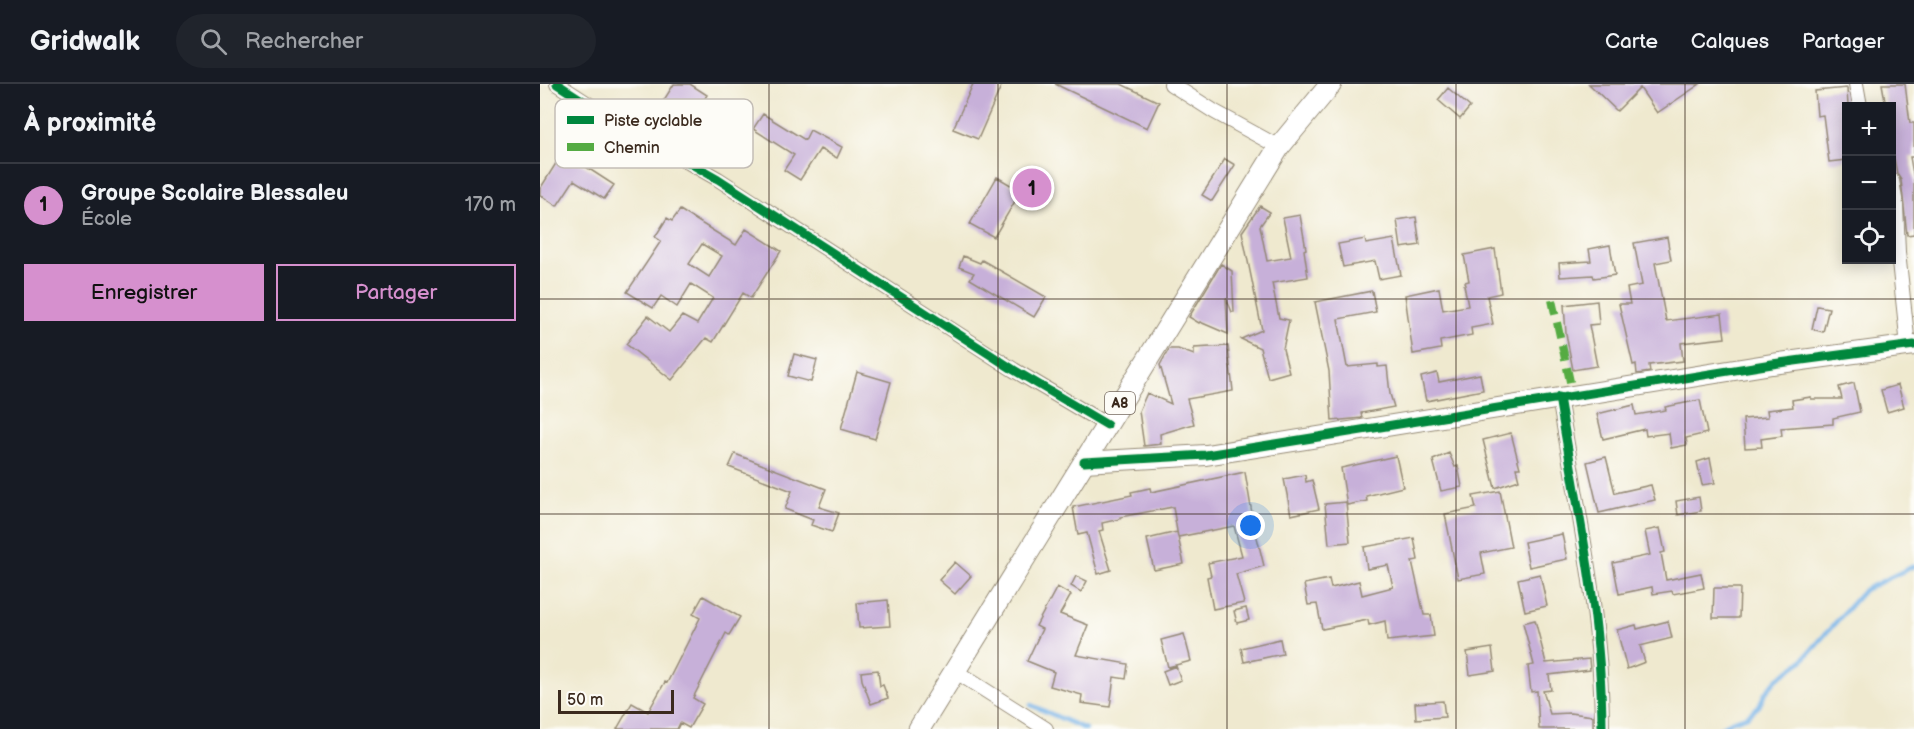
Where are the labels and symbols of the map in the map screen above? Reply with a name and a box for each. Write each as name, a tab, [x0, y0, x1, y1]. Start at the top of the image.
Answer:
legend	[555, 99, 753, 168]
text: Piste cyclable	[604, 112, 703, 131]
text: Chemin	[604, 139, 660, 158]
pin: 1	[1012, 166, 1052, 210]
road number: A8	[1105, 392, 1135, 414]
your location	[1236, 511, 1265, 540]
scale bar	[558, 687, 674, 714]

